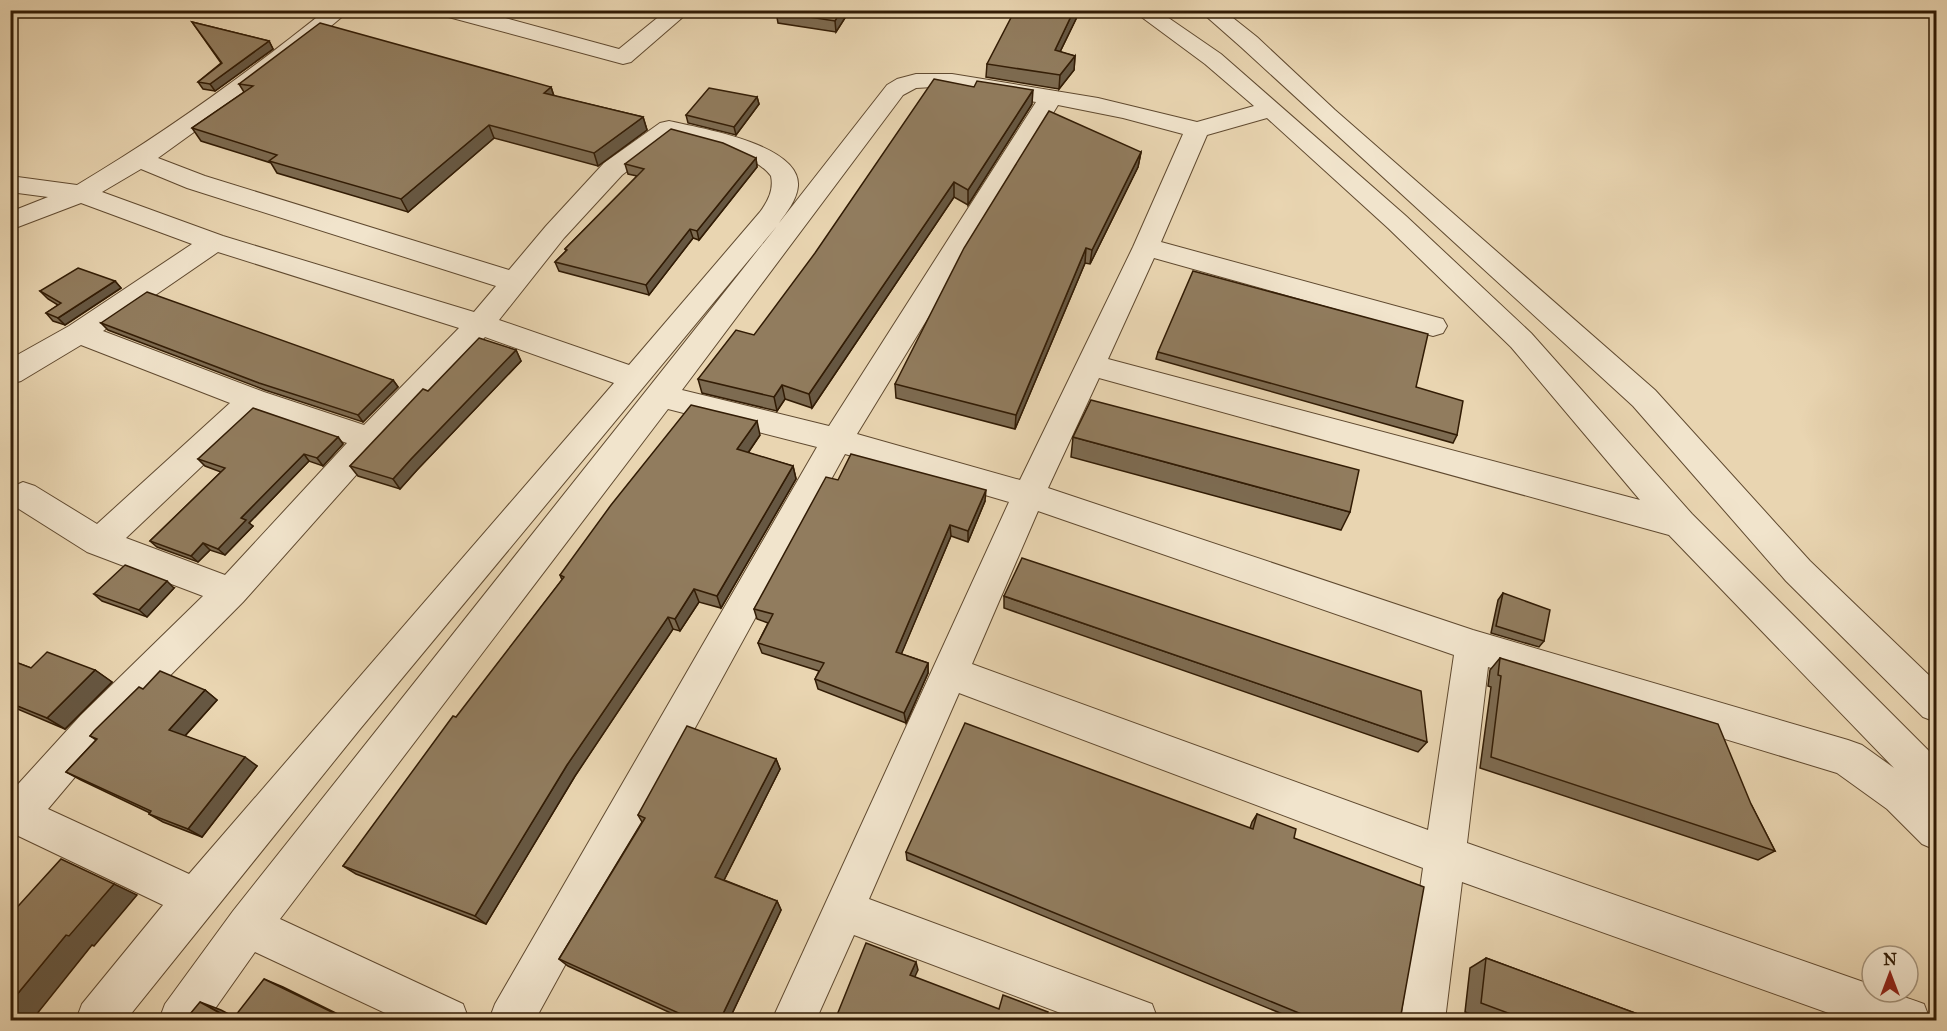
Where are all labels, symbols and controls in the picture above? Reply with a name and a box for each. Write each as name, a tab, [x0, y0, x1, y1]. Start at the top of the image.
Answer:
north arrow	[1860, 944, 1920, 1004]
text: N	[1883, 950, 1897, 969]

